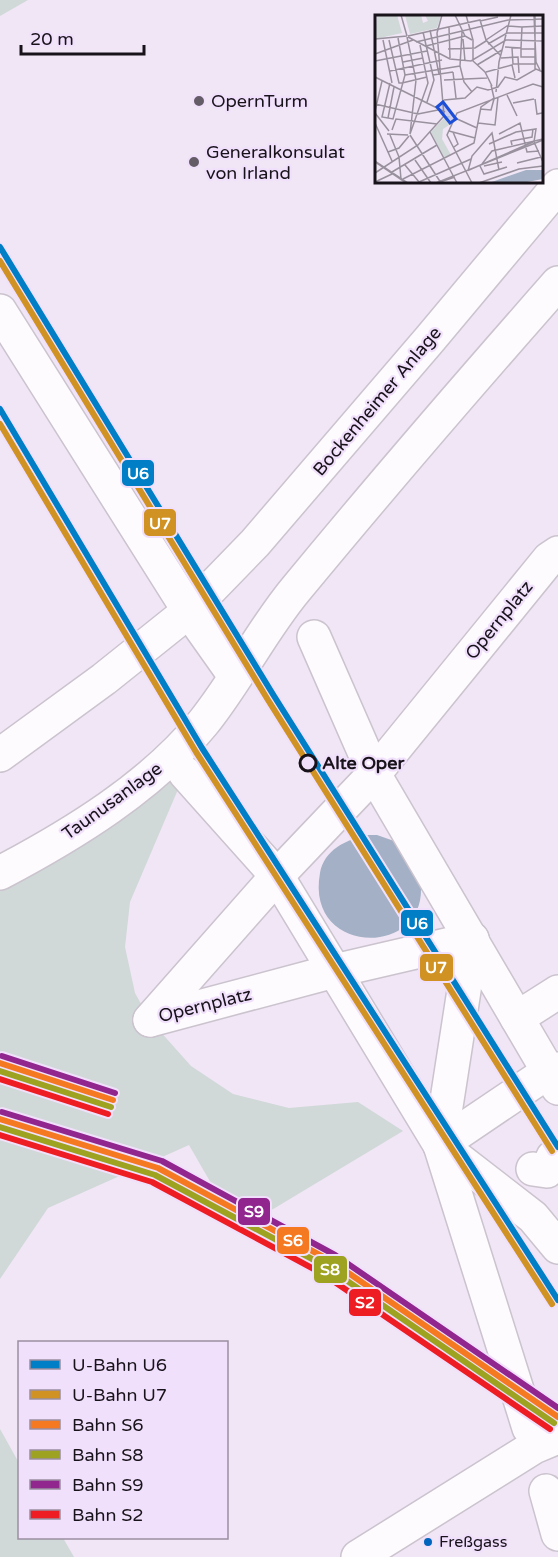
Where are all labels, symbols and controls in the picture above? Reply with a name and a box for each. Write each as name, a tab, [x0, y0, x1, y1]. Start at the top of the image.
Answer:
inset map	[375, 15, 543, 183]
scale bar	[21, 18, 144, 56]
text: 20 m	[30, 28, 74, 50]
place label: OpernTurm	[211, 90, 308, 112]
marker: OpernTurm	[192, 94, 206, 108]
place label: Generalkonsulat von Irland	[206, 141, 345, 184]
marker: Generalkonsulat von Irland	[187, 155, 201, 169]
street label: Bockenheimer Anlage	[308, 322, 446, 480]
line badge: U6	[121, 459, 155, 487]
text: U6	[127, 464, 149, 484]
line badge: U7	[143, 508, 177, 537]
text: U7	[149, 514, 171, 534]
street label: Opernplatz	[460, 576, 538, 664]
place label: Alte Oper	[322, 752, 405, 774]
marker: Alte Oper	[299, 754, 317, 772]
street label: Taunusanlage	[58, 757, 166, 845]
line badge: U6	[400, 909, 434, 937]
text: U6	[406, 914, 428, 934]
line badge: U7	[419, 953, 454, 982]
text: U7	[425, 958, 447, 978]
street label: Opernplatz	[156, 983, 254, 1027]
line badge: S9	[237, 1197, 271, 1226]
text: S9	[244, 1202, 264, 1222]
line badge: S6	[276, 1226, 310, 1255]
text: S6	[283, 1231, 303, 1251]
line badge: S8	[313, 1255, 348, 1284]
text: S8	[320, 1260, 340, 1280]
line badge: S2	[348, 1288, 382, 1317]
text: S2	[355, 1293, 375, 1313]
legend	[18, 1341, 228, 1539]
text: U-Bahn U6	[72, 1354, 167, 1376]
text: U-Bahn U7	[72, 1384, 167, 1406]
text: Bahn S6	[72, 1414, 144, 1436]
text: Bahn S8	[72, 1444, 144, 1466]
text: Bahn S9	[72, 1474, 144, 1496]
text: Bahn S2	[72, 1504, 144, 1526]
place label: Freßgass	[439, 1532, 507, 1552]
marker: Freßgass	[422, 1536, 434, 1548]

